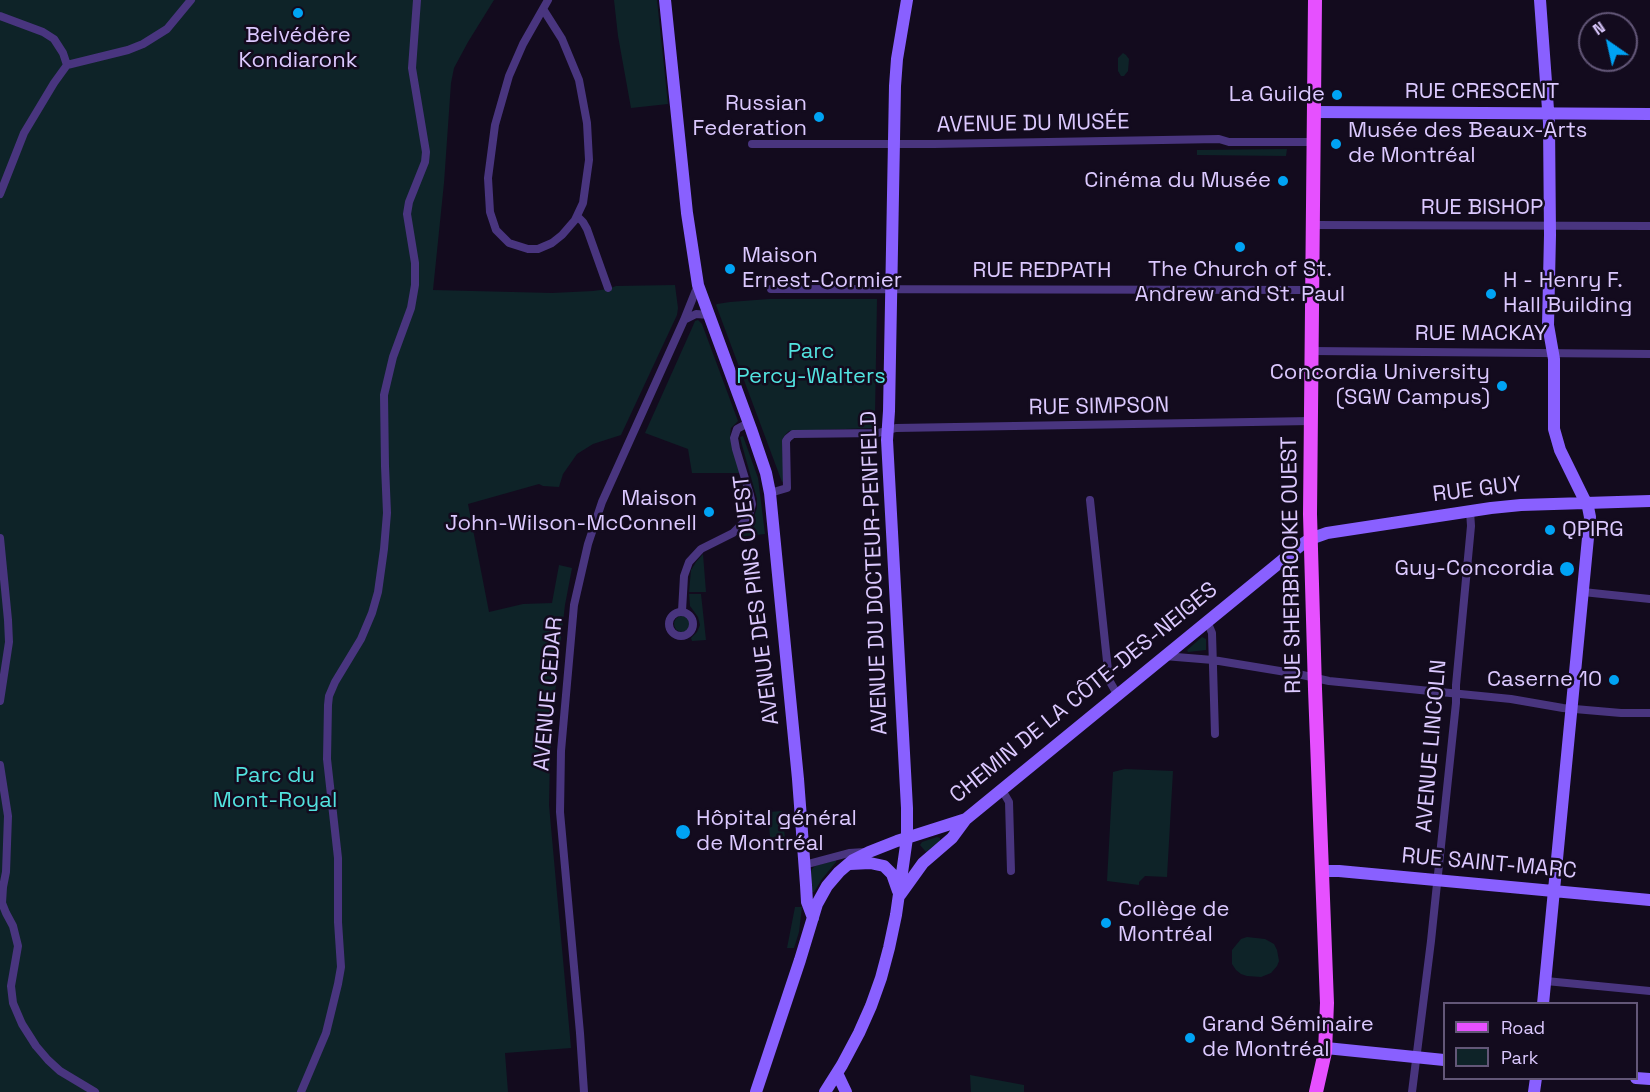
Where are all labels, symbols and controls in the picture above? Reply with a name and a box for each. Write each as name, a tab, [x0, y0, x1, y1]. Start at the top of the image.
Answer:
marker: Belvédère Kondiaronk	[291, 6, 305, 20]
north arrow	[1578, 12, 1638, 72]
text: N	[1588, 17, 1609, 40]
place label: Belvédère Kondiaronk	[238, 23, 358, 74]
street label: RUE CRESCENT	[1405, 79, 1559, 105]
place label: La Guilde	[1229, 82, 1325, 108]
marker: La Guilde	[1330, 88, 1344, 102]
place label: Russian Federation	[693, 91, 807, 142]
street label: AVENUE DU MUSÉE	[936, 109, 1130, 139]
marker: Russian Federation	[812, 110, 826, 124]
place label: Musée des Beaux-Arts de Montréal	[1348, 118, 1587, 170]
marker: Musée des Beaux-Arts de Montréal	[1329, 137, 1343, 151]
place label: Cinéma du Musée	[1084, 168, 1271, 194]
marker: Cinéma du Musée	[1276, 174, 1290, 188]
street label: RUE BISHOP	[1421, 195, 1543, 221]
marker: The Church of St. Andrew and St. Paul	[1233, 240, 1247, 254]
place label: Maison Ernest-Cormier	[742, 243, 902, 294]
place label: The Church of St. Andrew and St. Paul	[1135, 257, 1345, 308]
street label: RUE REDPATH	[973, 258, 1111, 284]
marker: Maison Ernest-Cormier	[723, 262, 737, 276]
place label: H - Henry F. Hall Building	[1503, 268, 1632, 320]
marker: H - Henry F. Hall Building	[1484, 287, 1498, 301]
street label: RUE MACKAY	[1415, 321, 1547, 347]
park label: Parc Percy-Walters	[736, 339, 886, 390]
place label: Concordia University (SGW Campus)	[1270, 360, 1490, 412]
marker: Concordia University (SGW Campus)	[1495, 379, 1509, 393]
street label: RUE SIMPSON	[1029, 393, 1169, 421]
street label: AVENUE DU DOCTEUR-PENFIELD	[856, 411, 894, 735]
street label: RUE SHERBROOKE OUEST	[1277, 436, 1307, 694]
street label: RUE GUY	[1431, 471, 1523, 509]
street label: AVENUE DES PINS OUEST	[729, 473, 785, 727]
place label: Maison John-Wilson-McConnell	[445, 486, 697, 538]
marker: Maison John-Wilson-McConnell	[702, 505, 716, 519]
place label: QPIRG	[1562, 517, 1624, 543]
marker: QPIRG	[1543, 523, 1557, 537]
place label: Guy-Concordia	[1394, 556, 1554, 582]
marker: Guy-Concordia	[1558, 560, 1576, 578]
street label: CHEMIN DE LA CÔTE-DES-NEIGES	[945, 577, 1223, 809]
street label: AVENUE CEDAR	[529, 616, 569, 772]
street label: AVENUE LINCOLN	[1411, 658, 1453, 834]
place label: Caserne 10	[1487, 667, 1602, 693]
marker: Caserne 10	[1607, 673, 1621, 687]
park label: Parc du Mont-Royal	[213, 763, 337, 814]
place label: Hôpital général de Montréal	[696, 806, 857, 858]
marker: Hôpital général de Montréal	[674, 823, 692, 841]
street label: RUE SAINT-MARC	[1400, 843, 1578, 885]
place label: Collège de Montréal	[1118, 897, 1230, 948]
marker: Collège de Montréal	[1099, 916, 1113, 930]
legend	[1443, 1002, 1638, 1080]
place label: Grand Séminaire de Montréal	[1202, 1012, 1374, 1064]
text: Road	[1501, 1016, 1545, 1039]
marker: Grand Séminaire de Montréal	[1183, 1031, 1197, 1045]
text: Park	[1501, 1046, 1538, 1069]

